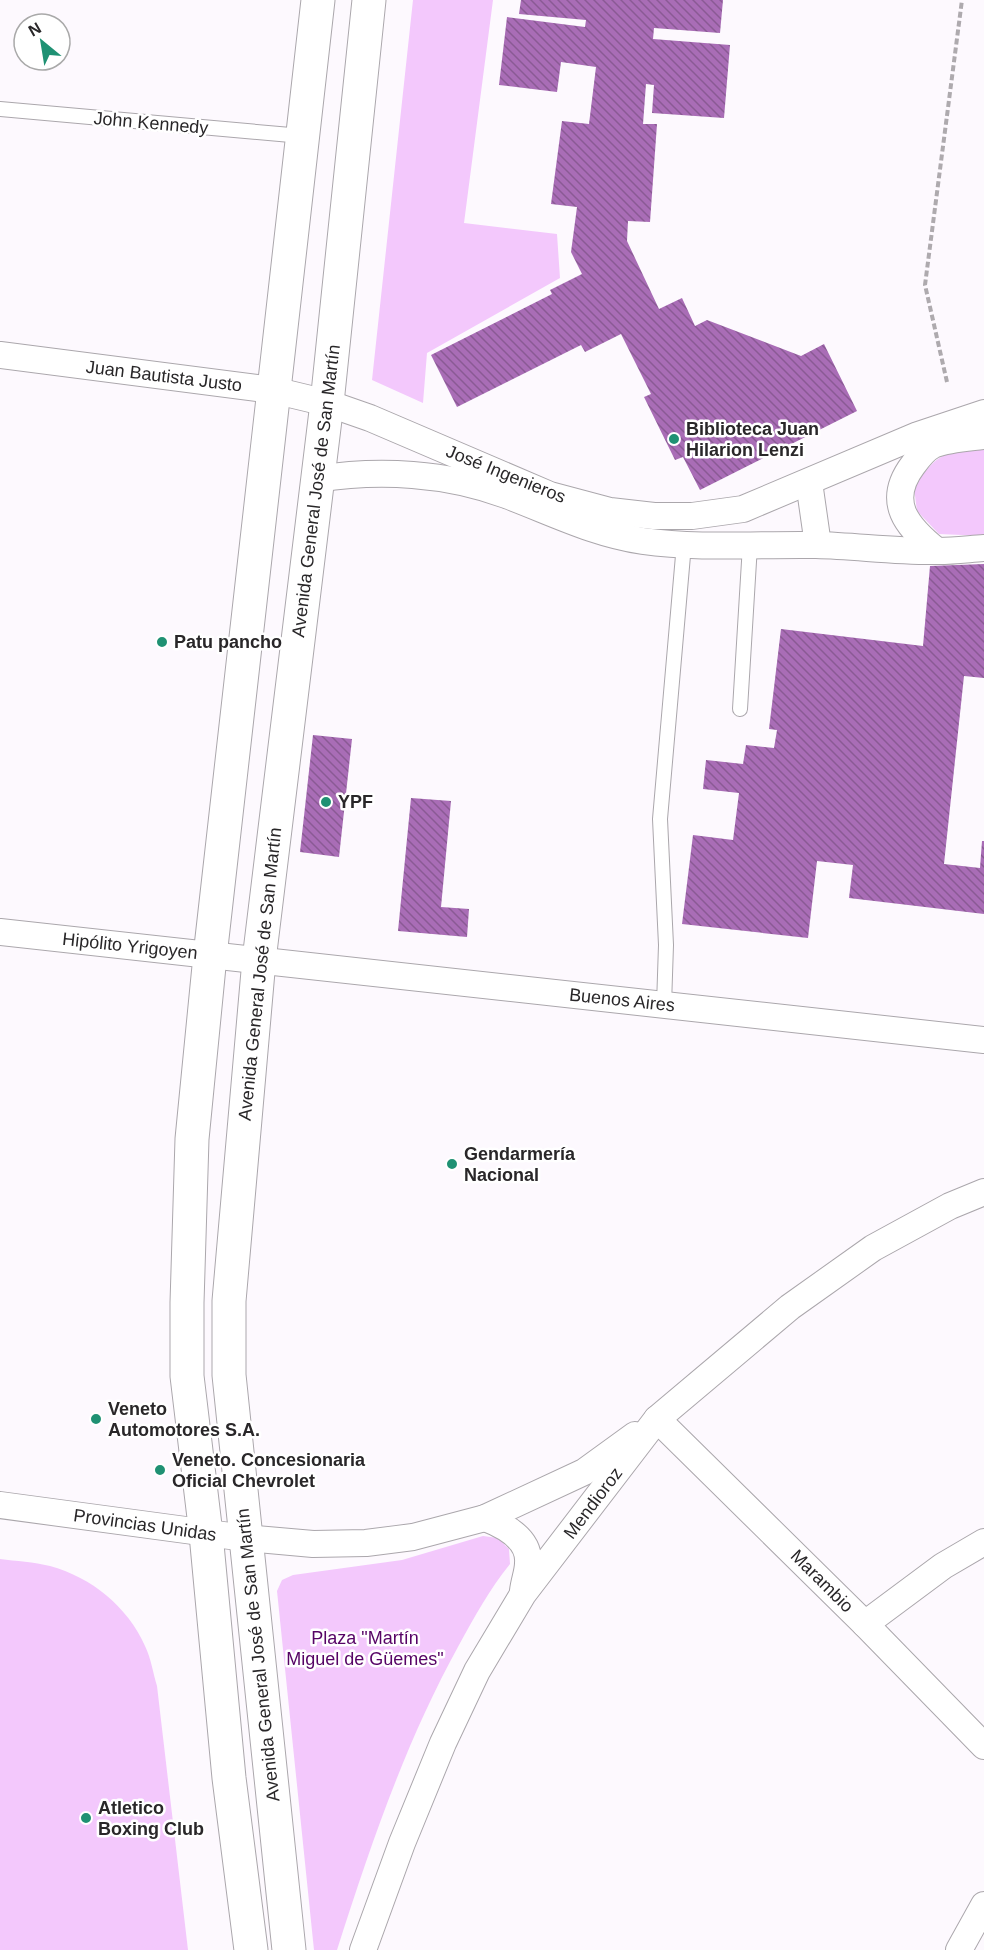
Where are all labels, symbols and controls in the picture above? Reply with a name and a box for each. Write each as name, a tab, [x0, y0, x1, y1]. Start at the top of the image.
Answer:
north arrow	[12, 12, 72, 72]
text: N	[25, 19, 44, 40]
street label: John Kennedy	[93, 108, 209, 138]
street label: Avenida General José de San Martín	[288, 343, 344, 639]
street label: Juan Bautista Justo	[85, 357, 243, 395]
place label: Biblioteca Juan Hilarion Lenzi	[686, 419, 819, 460]
marker: Biblioteca Juan Hilarion Lenzi	[667, 432, 681, 446]
street label: José Ingenieros	[443, 441, 569, 507]
place label: Patu pancho	[174, 632, 282, 652]
marker: Patu pancho	[155, 635, 169, 649]
place label: YPF	[338, 792, 373, 812]
marker: YPF	[319, 795, 333, 809]
street label: Avenida General José de San Martín	[235, 826, 285, 1122]
street label: Hipólito Yrigoyen	[61, 929, 199, 963]
street label: Buenos Aires	[568, 985, 676, 1015]
place label: Gendarmería Nacional	[464, 1144, 576, 1185]
marker: Gendarmería Nacional	[445, 1157, 459, 1171]
place label: Veneto Automotores S.A.	[108, 1399, 260, 1440]
marker: Veneto Automotores S.A.	[89, 1412, 103, 1426]
place label: Veneto. Concesionaria Oficial Chevrolet	[172, 1450, 366, 1491]
marker: Veneto. Concesionaria Oficial Chevrolet	[153, 1463, 167, 1477]
street label: Mendioroz	[560, 1463, 626, 1543]
street label: Provincias Unidas	[72, 1505, 218, 1545]
street label: Avenida General José de San Martín	[233, 1507, 283, 1803]
street label: Marambio	[787, 1546, 857, 1616]
park label: Plaza "Martín Miguel de Güemes"	[286, 1628, 444, 1669]
place label: Atletico Boxing Club	[98, 1798, 204, 1839]
marker: Atletico Boxing Club	[79, 1811, 93, 1825]

